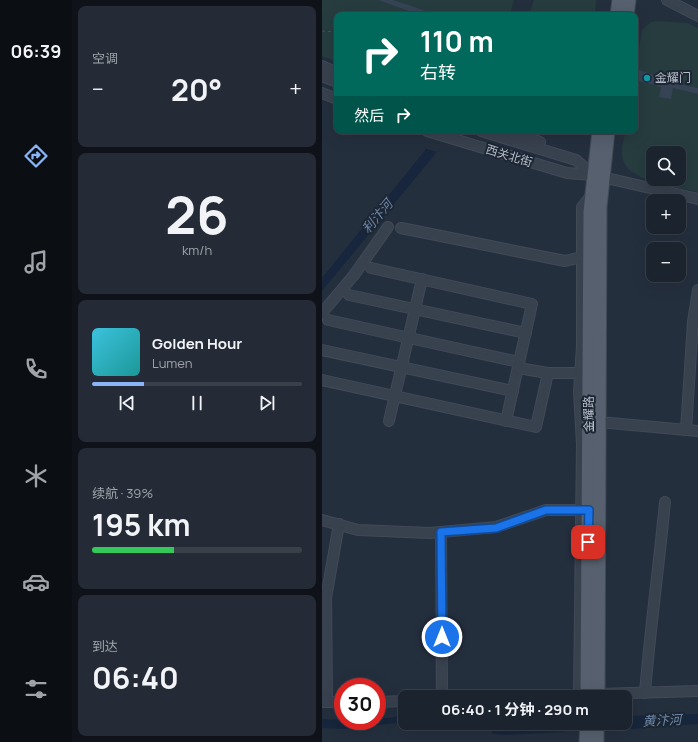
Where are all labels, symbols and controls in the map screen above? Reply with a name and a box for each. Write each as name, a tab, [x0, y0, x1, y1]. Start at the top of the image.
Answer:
text: 110 m	[420, 22, 494, 60]
icon: right	[354, 28, 406, 80]
text: 06:39	[11, 39, 61, 63]
text: 空调	[92, 49, 118, 67]
text: 右转	[420, 60, 456, 84]
text: 20°	[171, 69, 222, 110]
place label: 金耀门	[655, 69, 691, 86]
marker: 金耀门	[642, 73, 652, 83]
text: −	[92, 74, 104, 104]
text: +	[289, 74, 302, 104]
icon: right	[392, 104, 414, 126]
text: 然后	[354, 105, 384, 126]
street label: 西关北街	[484, 140, 535, 171]
icon: directions	[22, 142, 50, 170]
map controls	[646, 146, 686, 282]
button: search	[646, 146, 686, 186]
text: 26	[165, 179, 229, 250]
water label: 利汴河	[358, 193, 398, 237]
button: +	[646, 194, 686, 234]
text: km/h	[182, 241, 212, 259]
button: −	[646, 242, 686, 282]
icon: music	[22, 248, 50, 276]
text: Golden Hour	[152, 333, 242, 354]
text: Lumen	[152, 354, 192, 372]
icon: phone	[22, 355, 50, 383]
icon: previous	[116, 392, 138, 414]
icon: pause	[186, 392, 208, 414]
icon: next	[256, 392, 278, 414]
street label: 金耀路	[580, 396, 597, 432]
icon: climate	[22, 462, 50, 490]
text: 续航 · 39%	[92, 484, 153, 502]
text: 195 km	[92, 504, 190, 545]
pin	[571, 525, 605, 559]
icon: arrive	[577, 531, 599, 553]
icon: car	[22, 568, 50, 596]
position arrow	[421, 616, 463, 658]
text: 到达	[92, 637, 118, 655]
text: 06:40	[92, 657, 179, 698]
icon: filters	[22, 675, 50, 703]
speed limit sign: 30	[334, 678, 386, 730]
text: 06:40 · 1 分钟 · 290 m	[441, 699, 589, 720]
water label: 黄汴河	[642, 710, 685, 730]

